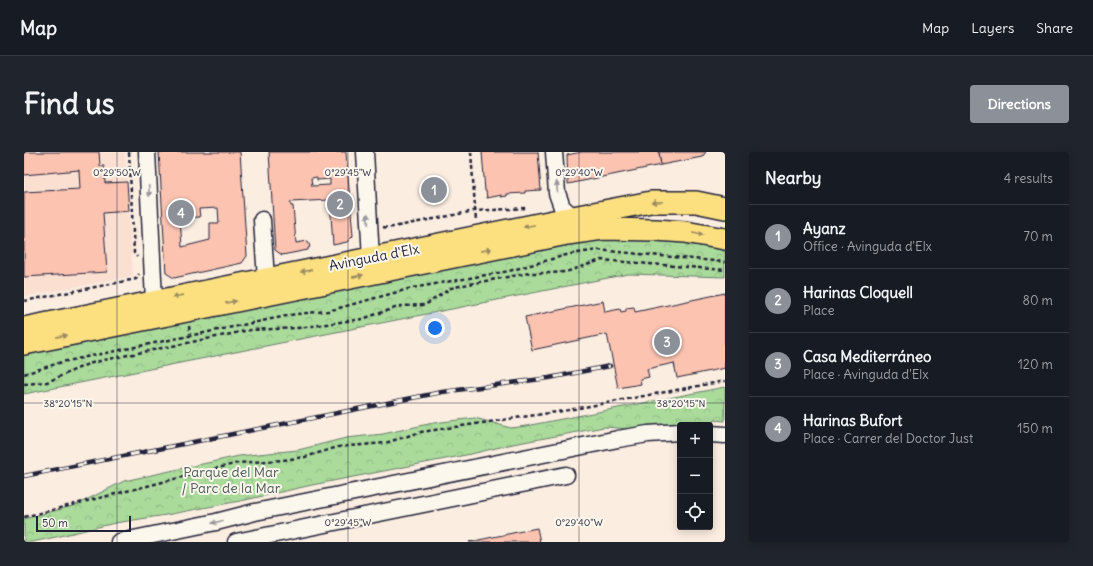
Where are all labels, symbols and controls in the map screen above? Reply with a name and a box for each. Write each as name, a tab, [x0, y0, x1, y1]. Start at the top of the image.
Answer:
text: Map	[20, 16, 57, 40]
text: Map	[922, 19, 949, 37]
text: Layers	[971, 19, 1014, 37]
text: Share	[1036, 19, 1073, 37]
button: Directions	[970, 85, 1069, 123]
text: Find us	[24, 86, 115, 122]
text: 0°29'50"W	[93, 166, 141, 179]
text: 0°29'45"W	[325, 166, 371, 179]
text: 0°29'40"W	[555, 166, 603, 179]
text: Nearby	[765, 167, 821, 189]
text: 4 results	[1004, 170, 1053, 187]
pin: 1	[421, 175, 447, 205]
one-way arrow	[553, 181, 560, 193]
one-way arrow	[146, 185, 153, 197]
pin: 2	[327, 189, 353, 219]
pin: 4	[168, 198, 194, 228]
one-way arrow	[650, 199, 663, 205]
one-way arrow	[365, 212, 371, 225]
text: Ayanz	[803, 219, 846, 238]
one-way arrow	[523, 223, 535, 229]
text: 1	[775, 228, 781, 245]
text: 70 m	[1024, 228, 1053, 245]
one-way arrow	[692, 231, 704, 237]
text: Office · Avinguda d'Elx	[803, 238, 932, 255]
street label: Avinguda d'Elx	[327, 239, 421, 275]
one-way arrow	[479, 247, 492, 253]
one-way arrow	[299, 268, 312, 274]
one-way arrow	[352, 272, 364, 278]
text: Harinas Cloquell	[803, 283, 913, 302]
text: 2	[774, 292, 782, 309]
text: 80 m	[1022, 292, 1053, 309]
one-way arrow	[172, 294, 184, 300]
one-way arrow	[225, 298, 237, 304]
text: Place	[803, 302, 834, 319]
your location	[425, 318, 445, 338]
pin: 3	[654, 327, 680, 357]
one-way arrow	[56, 333, 68, 339]
text: Casa Mediterráneo	[803, 347, 931, 366]
text: 3	[774, 356, 782, 373]
text: 120 m	[1018, 356, 1053, 373]
text: Place · Avinguda d'Elx	[803, 366, 929, 383]
text: 38°20'15"N	[44, 397, 92, 410]
text: 38°20'15"N	[657, 397, 705, 410]
text: Harinas Bufort	[803, 411, 902, 430]
text: 4	[774, 420, 782, 437]
text: 150 m	[1017, 420, 1053, 437]
map controls	[677, 422, 713, 530]
button: +	[677, 422, 713, 458]
text: Place · Carrer del Doctor Just	[803, 430, 973, 447]
button: −	[677, 458, 713, 494]
park label: Parque del Mar / Parc de la Mar	[182, 463, 281, 497]
button: locate	[677, 494, 713, 530]
scale bar	[36, 514, 131, 533]
text: 50 m	[42, 516, 68, 530]
text: 0°29'45"W	[325, 516, 371, 529]
text: 0°29'40"W	[555, 516, 603, 529]
one-way arrow	[211, 519, 223, 525]

